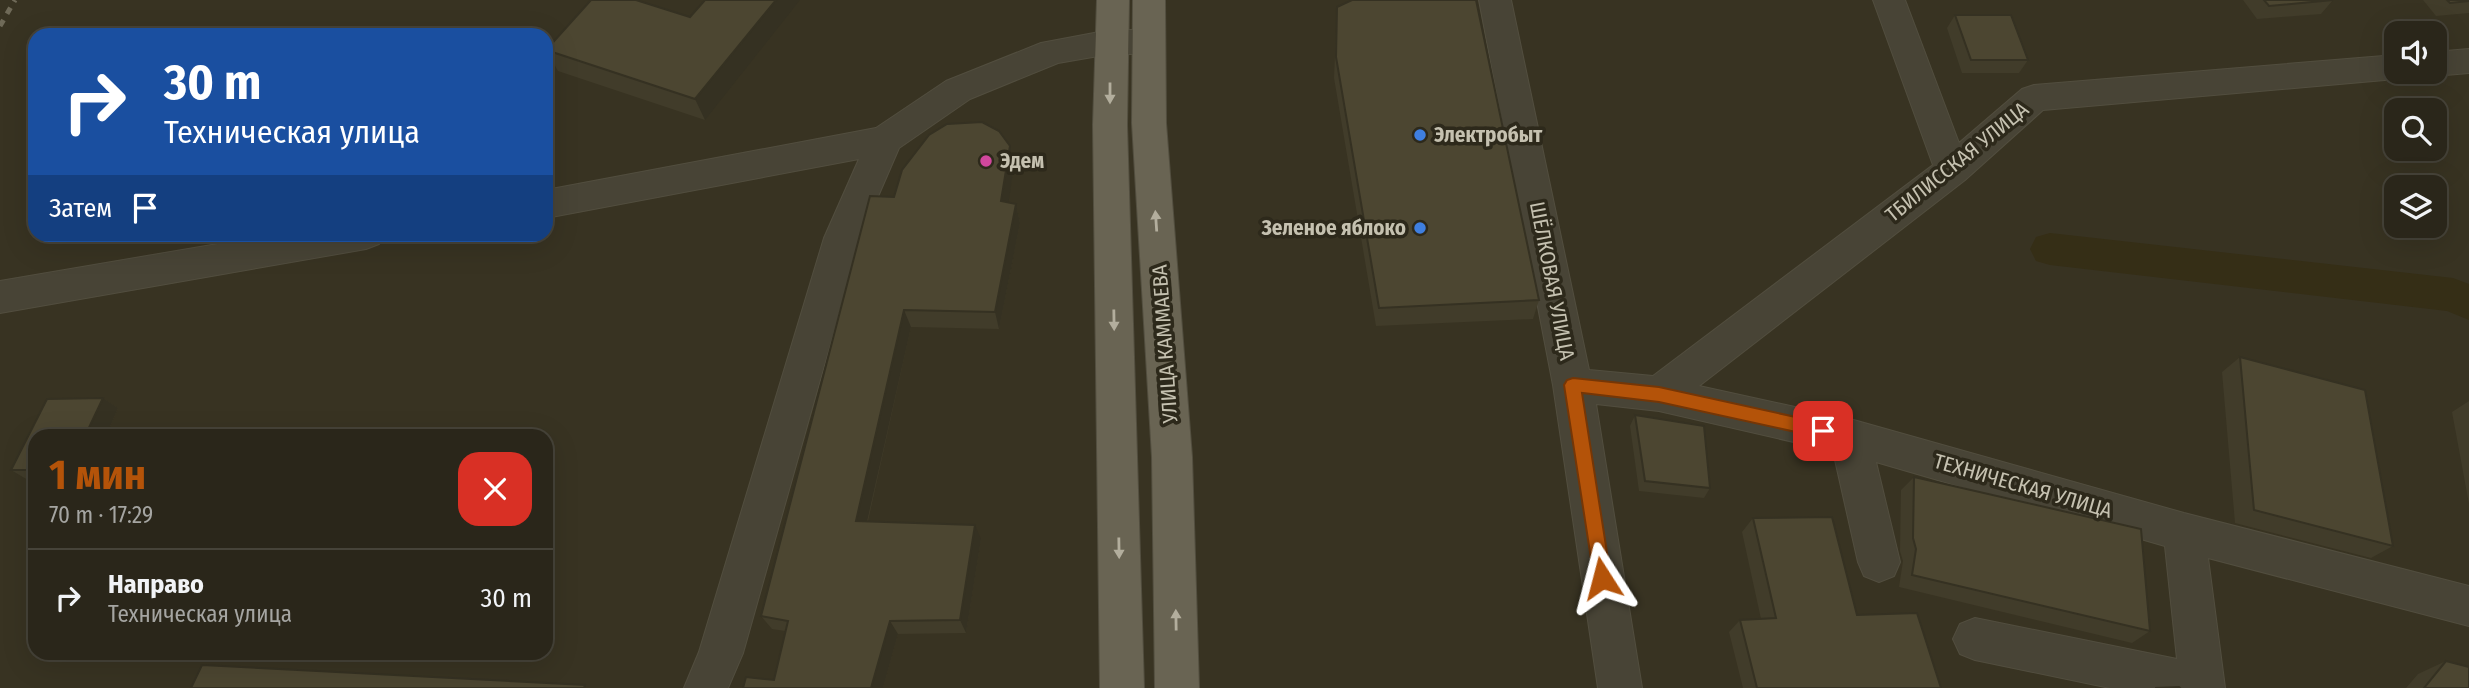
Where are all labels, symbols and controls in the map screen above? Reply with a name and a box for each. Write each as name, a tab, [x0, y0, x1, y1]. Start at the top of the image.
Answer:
map controls	[2384, 21, 2447, 238]
button: sound	[2384, 21, 2447, 84]
text: 30 m	[164, 53, 262, 112]
icon: right	[49, 56, 140, 147]
one-way arrow	[1104, 82, 1116, 104]
street label: ТБИЛИССКАЯ УЛИЦА	[1880, 96, 2034, 228]
button: search	[2384, 98, 2447, 161]
text: Техническая улица	[164, 113, 420, 151]
place label: Электробыт	[1434, 122, 1543, 148]
marker: Электробыт	[1412, 127, 1428, 143]
place label: Эдем	[1000, 148, 1044, 174]
marker: Эдем	[978, 153, 994, 169]
button: layers	[2384, 175, 2447, 238]
icon: arrive	[126, 189, 164, 227]
text: Затем	[49, 193, 112, 224]
street label: ШЁЛКОВАЯ УЛИЦА	[1524, 199, 1580, 363]
one-way arrow	[1150, 210, 1161, 232]
place label: Зеленое яблоко	[1261, 215, 1406, 241]
marker: Зеленое яблоко	[1412, 220, 1428, 236]
street label: УЛИЦА КАММАЕВА	[1146, 264, 1184, 425]
one-way arrow	[1109, 309, 1120, 331]
pin	[1793, 401, 1853, 461]
icon: arrive	[1804, 412, 1842, 450]
street label: ТЕХНИЧЕСКАЯ УЛИЦА	[1931, 448, 2115, 524]
text: 1 мин	[49, 450, 146, 500]
button: close	[458, 452, 532, 526]
text: 70 m · 17:29	[49, 501, 153, 529]
one-way arrow	[1113, 537, 1125, 559]
position arrow	[1565, 541, 1639, 615]
text: Направо	[108, 569, 204, 600]
icon: right	[49, 579, 87, 617]
text: 30 m	[481, 583, 532, 614]
text: Техническая улица	[108, 600, 292, 628]
one-way arrow	[1170, 609, 1182, 631]

